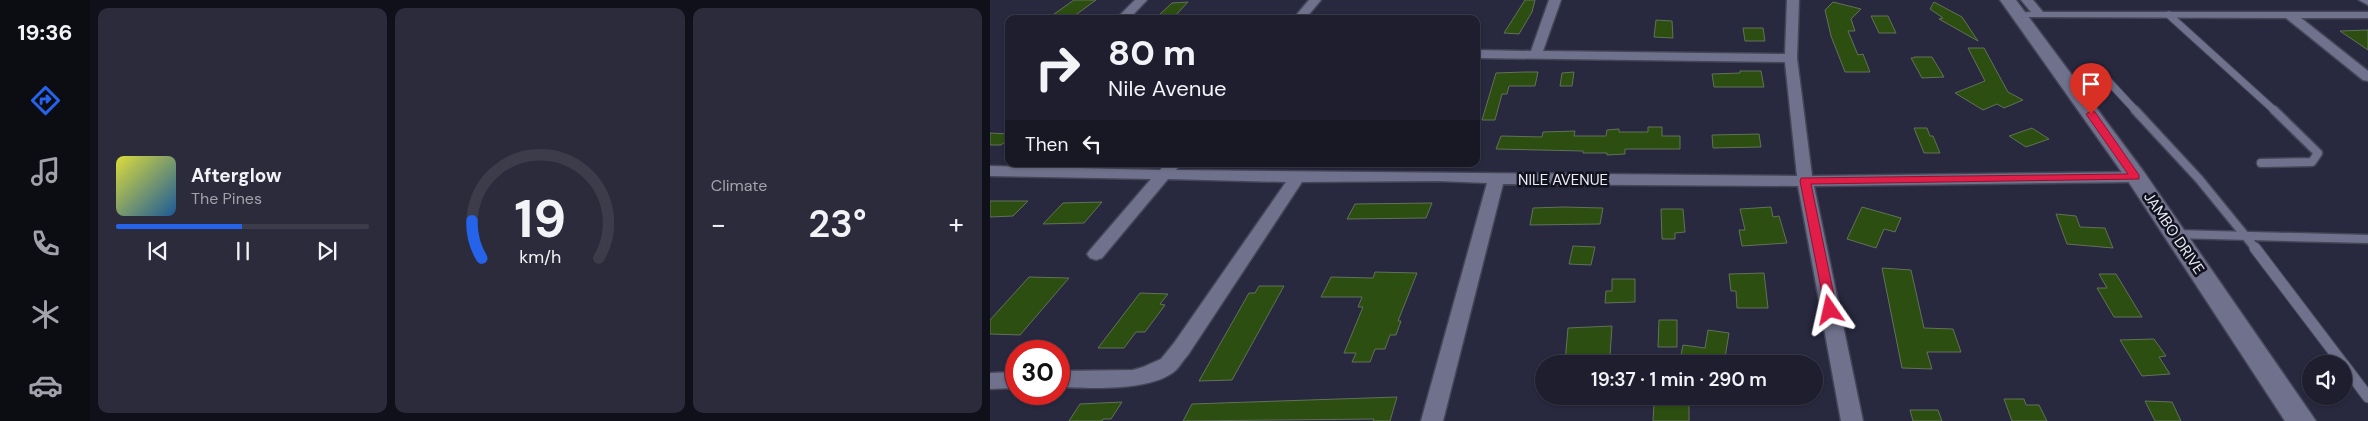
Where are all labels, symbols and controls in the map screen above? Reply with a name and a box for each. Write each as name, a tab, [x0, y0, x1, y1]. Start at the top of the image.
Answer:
text: 19:36	[18, 18, 72, 47]
text: 80 m	[1108, 30, 1196, 76]
icon: right	[1025, 35, 1090, 100]
pin	[2070, 63, 2112, 114]
icon: arrive	[2077, 70, 2105, 98]
text: Nile Avenue	[1108, 74, 1227, 103]
icon: directions	[28, 83, 63, 118]
icon: left	[1078, 130, 1106, 158]
text: Then	[1025, 132, 1068, 157]
icon: music	[28, 154, 63, 189]
text: Afterglow	[191, 163, 282, 188]
street label: NILE AVENUE	[1518, 170, 1608, 190]
text: Climate	[711, 175, 767, 196]
text: 19	[514, 185, 566, 253]
text: The Pines	[191, 188, 262, 209]
street label: JAMBO DRIVE	[2139, 188, 2209, 278]
text: 23°	[808, 199, 866, 249]
text: −	[711, 206, 726, 243]
text: +	[949, 206, 964, 243]
icon: phone	[28, 226, 63, 261]
icon: previous	[144, 237, 172, 265]
icon: pause	[229, 237, 257, 265]
icon: next	[313, 237, 341, 265]
text: km/h	[519, 245, 561, 269]
position arrow	[1803, 283, 1855, 335]
icon: climate	[28, 297, 63, 332]
speed limit sign: 30	[1005, 340, 1070, 405]
map controls	[2302, 355, 2352, 405]
button: sound	[2302, 355, 2352, 405]
text: 19:37 · 1 min · 290 m	[1591, 367, 1767, 392]
icon: car	[28, 368, 63, 403]

